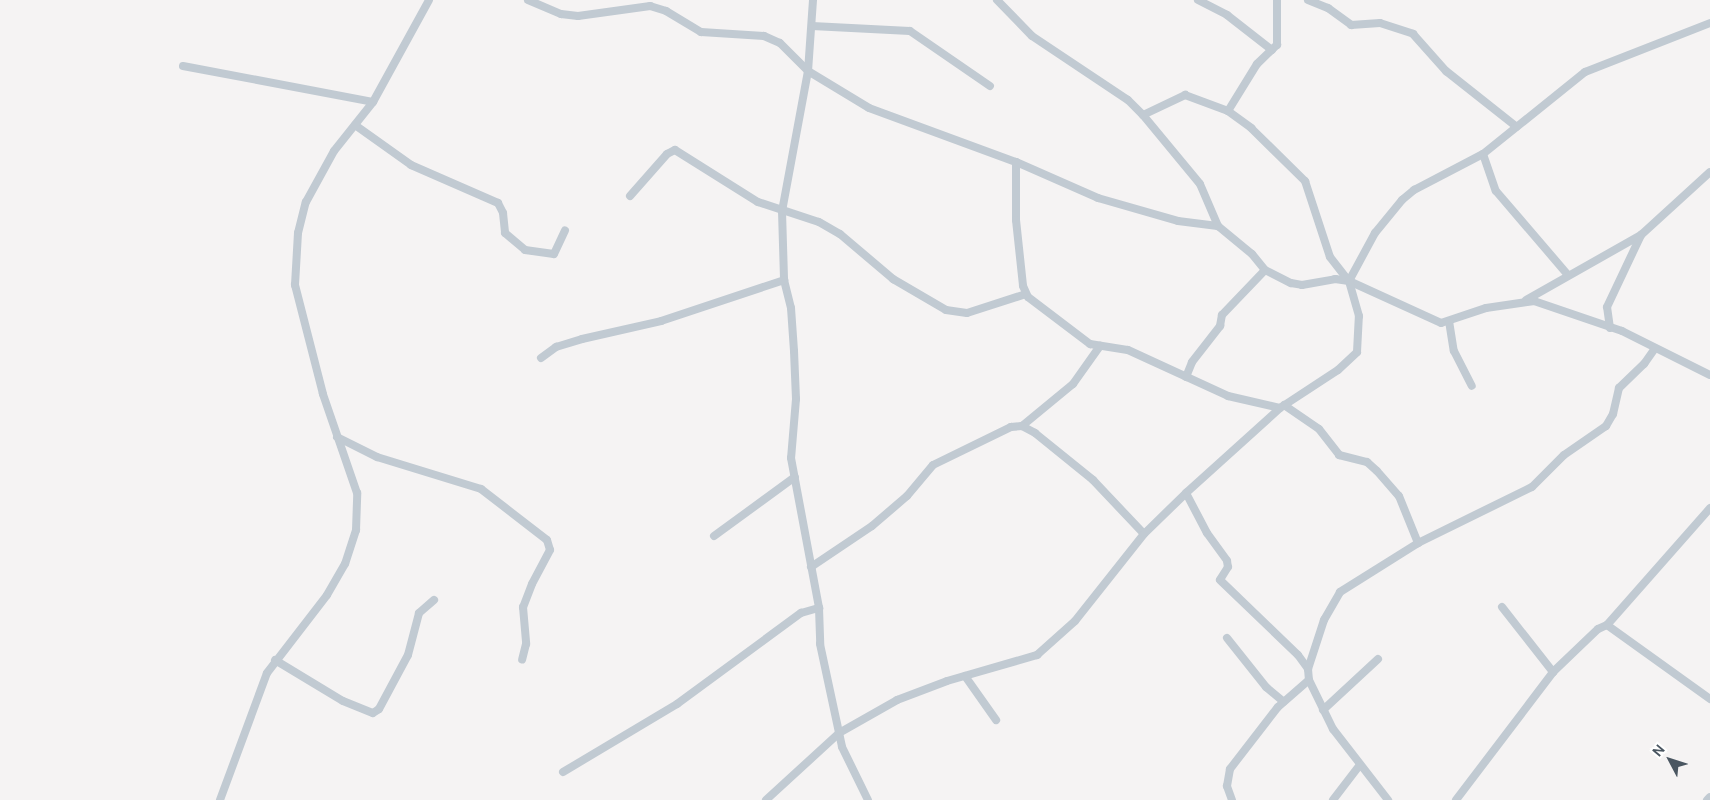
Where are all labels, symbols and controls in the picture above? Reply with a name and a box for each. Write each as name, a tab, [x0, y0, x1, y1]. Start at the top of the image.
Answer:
north arrow	[1645, 735, 1695, 785]
text: N	[1648, 741, 1669, 760]

